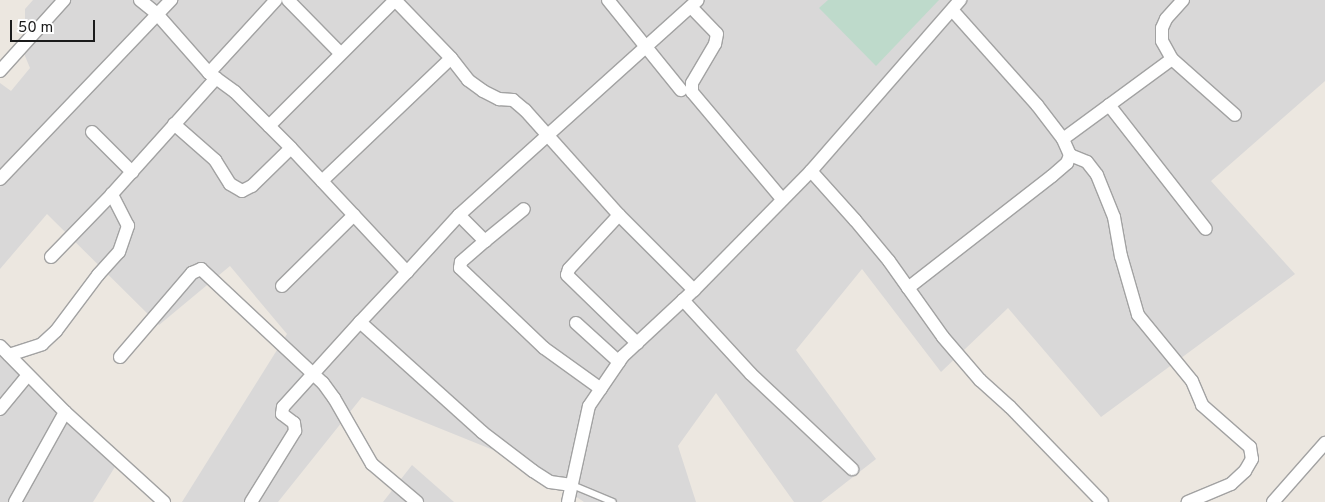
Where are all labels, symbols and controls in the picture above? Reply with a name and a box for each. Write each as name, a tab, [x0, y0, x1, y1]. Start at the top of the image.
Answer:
scale bar	[12, 10, 98, 42]
text: 50 m	[18, 19, 53, 38]

